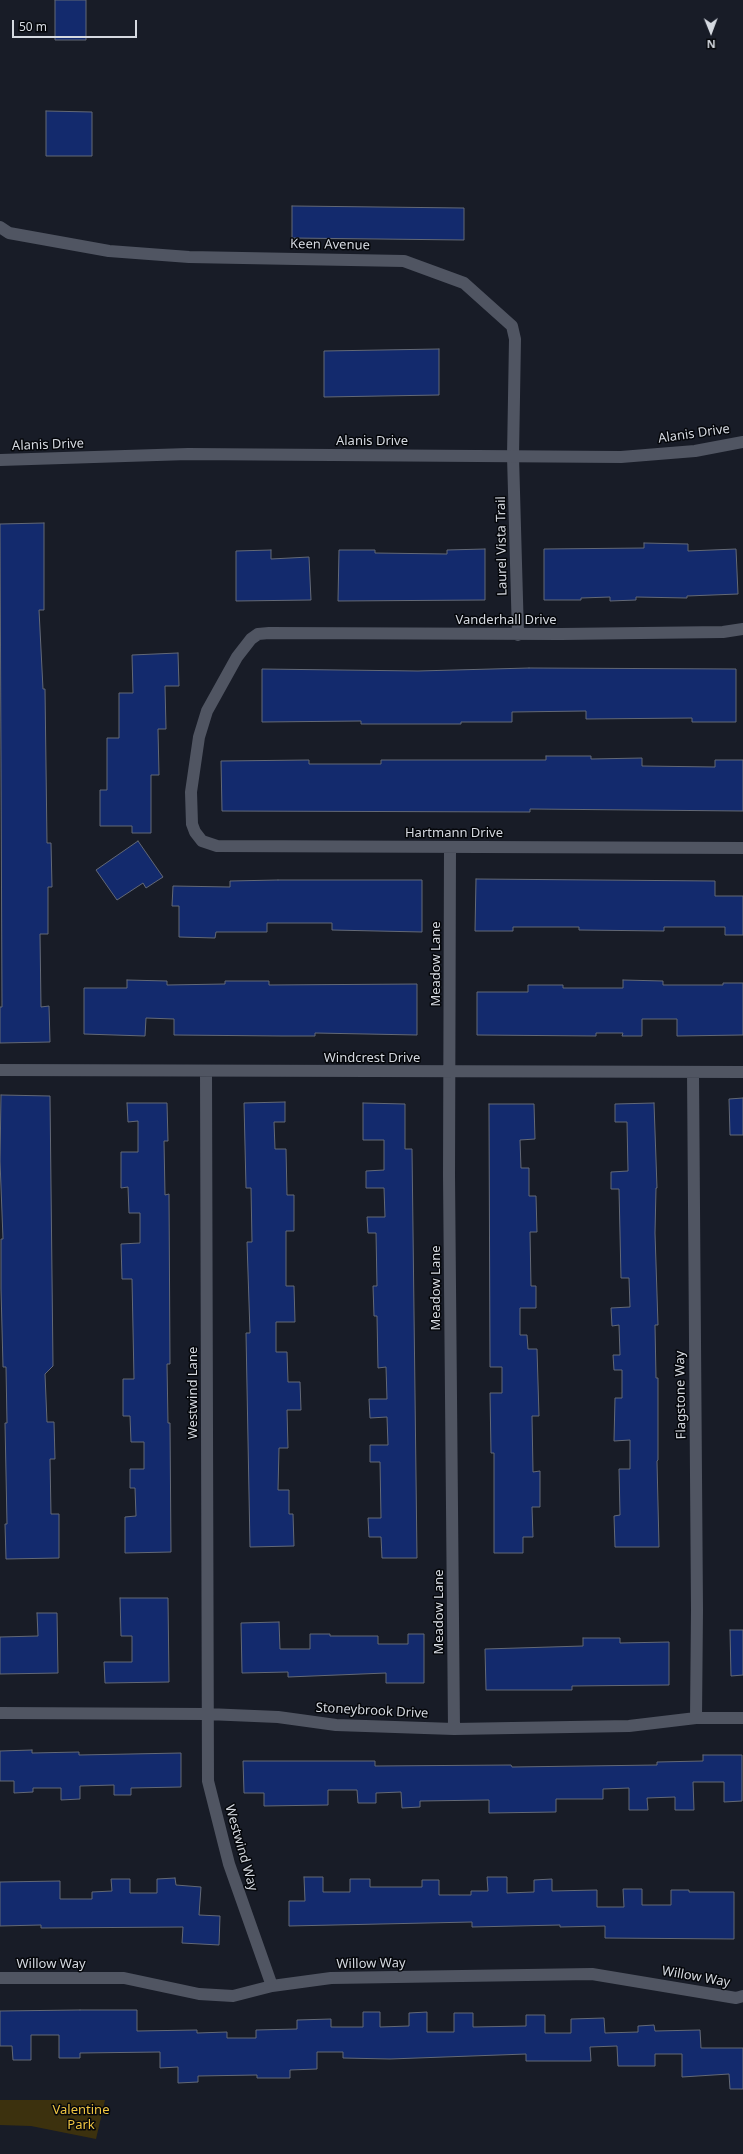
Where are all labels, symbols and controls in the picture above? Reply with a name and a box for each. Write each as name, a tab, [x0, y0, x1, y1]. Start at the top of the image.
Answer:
scale bar	[14, 12, 139, 38]
north arrow	[691, 12, 731, 52]
text: 50 m	[19, 18, 47, 35]
text: N	[707, 37, 716, 52]
street label: Keen Avenue	[290, 237, 370, 253]
street label: Alanis Drive	[657, 421, 731, 447]
street label: Alanis Drive	[336, 433, 408, 449]
street label: Alanis Drive	[12, 436, 84, 454]
street label: Laurel Vista Trail	[493, 496, 511, 596]
street label: Vanderhall Drive	[455, 612, 557, 628]
street label: Hartmann Drive	[405, 825, 503, 841]
street label: Meadow Lane	[428, 921, 444, 1007]
street label: Windcrest Drive	[324, 1050, 420, 1066]
street label: Meadow Lane	[428, 1245, 444, 1331]
street label: Westwind Lane	[185, 1347, 201, 1439]
street label: Flagstone Way	[672, 1351, 690, 1439]
street label: Meadow Lane	[431, 1569, 447, 1655]
street label: Stoneybrook Drive	[315, 1700, 429, 1722]
street label: Westwind Way	[221, 1803, 261, 1893]
street label: Willow Way	[16, 1956, 86, 1972]
street label: Willow Way	[336, 1956, 406, 1972]
street label: Willow Way	[661, 1963, 731, 1991]
park label: Valentine Park	[53, 2102, 109, 2133]

